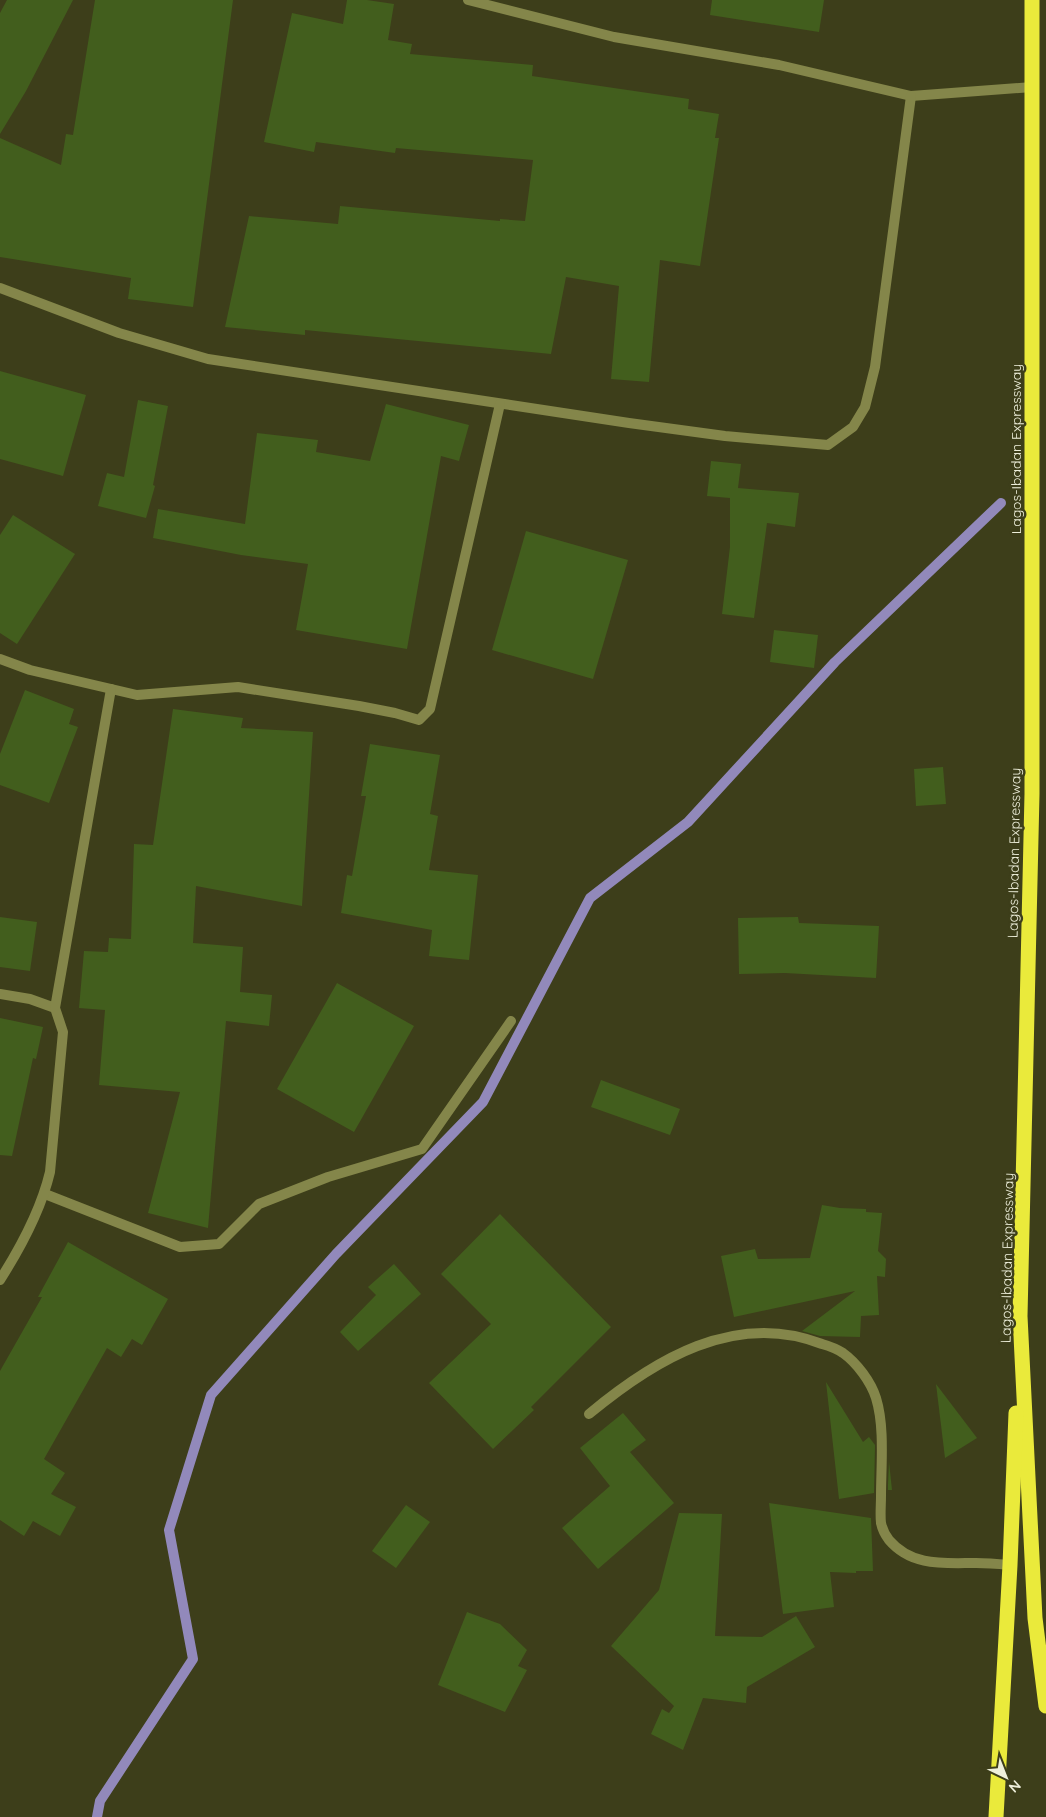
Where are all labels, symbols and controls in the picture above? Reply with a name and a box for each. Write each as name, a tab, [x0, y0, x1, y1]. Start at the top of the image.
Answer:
street label: Lagos-Ibadan Expressway	[1007, 364, 1025, 534]
street label: Lagos-Ibadan Expressway	[1004, 768, 1024, 938]
street label: Lagos-Ibadan Expressway	[997, 1173, 1017, 1343]
north arrow	[981, 1752, 1031, 1802]
text: N	[1005, 1776, 1025, 1797]

